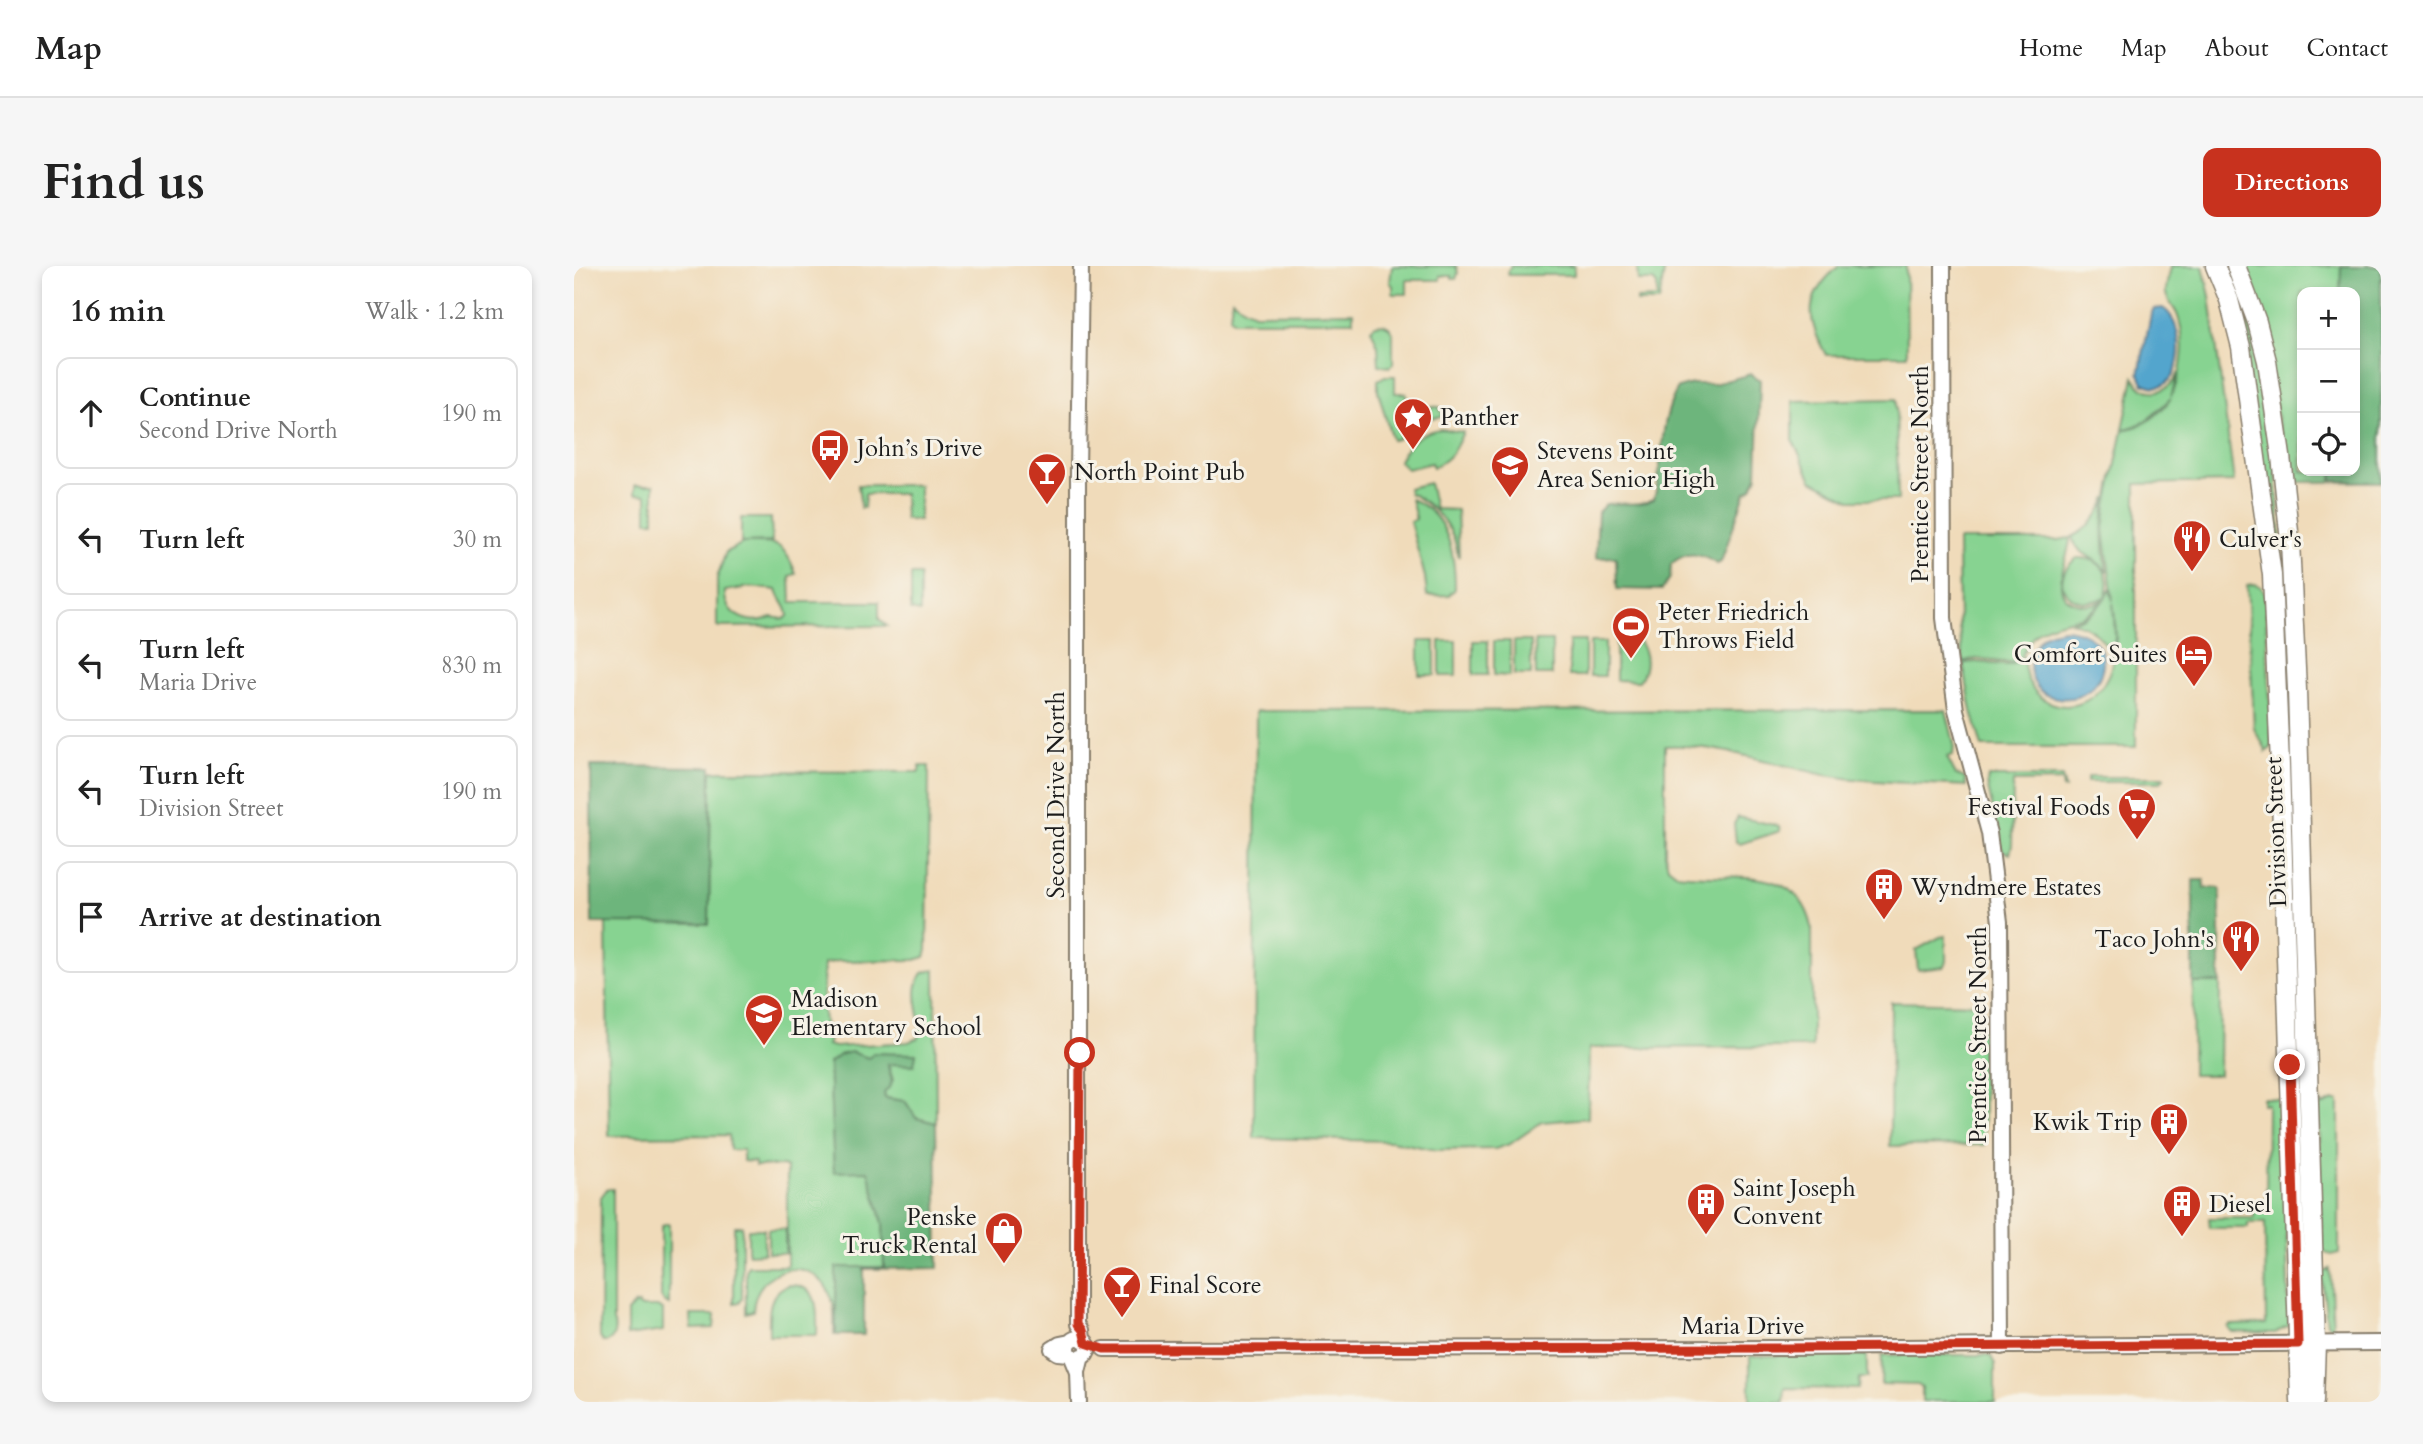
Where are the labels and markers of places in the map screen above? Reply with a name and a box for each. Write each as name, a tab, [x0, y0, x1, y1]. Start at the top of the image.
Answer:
place icon: Panther	[1392, 396, 1434, 451]
place label: Panther	[1440, 401, 1519, 434]
bus stop icon: John’s Drive	[809, 427, 851, 482]
place label: John’s Drive	[854, 432, 983, 465]
place label: Stevens Point Area Senior High	[1537, 435, 1715, 496]
school or university icon: Stevens Point Area Senior High	[1489, 444, 1531, 499]
bar icon: North Point Pub	[1026, 451, 1068, 506]
place label: North Point Pub	[1074, 456, 1245, 489]
restaurant icon: Culver's	[2171, 518, 2213, 573]
place label: Culver's	[2219, 523, 2302, 556]
place label: Peter Friedrich Throws Field	[1658, 596, 1809, 657]
sports icon: Peter Friedrich Throws Field	[1610, 605, 1652, 660]
hotel icon: Comfort Suites	[2173, 633, 2215, 688]
place label: Comfort Suites	[2014, 638, 2167, 671]
supermarket icon: Festival Foods	[2116, 786, 2158, 841]
place label: Festival Foods	[1968, 791, 2110, 824]
building icon: Wyndmere Estates	[1863, 866, 1905, 921]
place label: Wyndmere Estates	[1910, 871, 2101, 904]
restaurant icon: Taco John's	[2220, 918, 2262, 973]
place label: Taco John's	[2094, 923, 2214, 956]
place label: Madison Elementary School	[791, 983, 982, 1044]
school or university icon: Madison Elementary School	[743, 992, 785, 1047]
building icon: Kwik Trip	[2148, 1101, 2190, 1156]
place label: Kwik Trip	[2033, 1106, 2142, 1139]
place label: Saint Joseph Convent	[1733, 1172, 1856, 1233]
building icon: Saint Joseph Convent	[1685, 1181, 1727, 1236]
building icon: Diesel	[2161, 1183, 2203, 1238]
place label: Diesel	[2209, 1188, 2271, 1221]
place label: Penske Truck Rental	[842, 1201, 977, 1262]
shop icon: Penske Truck Rental	[983, 1210, 1025, 1265]
bar icon: Final Score	[1101, 1264, 1143, 1319]
place label: Final Score	[1149, 1269, 1262, 1302]

